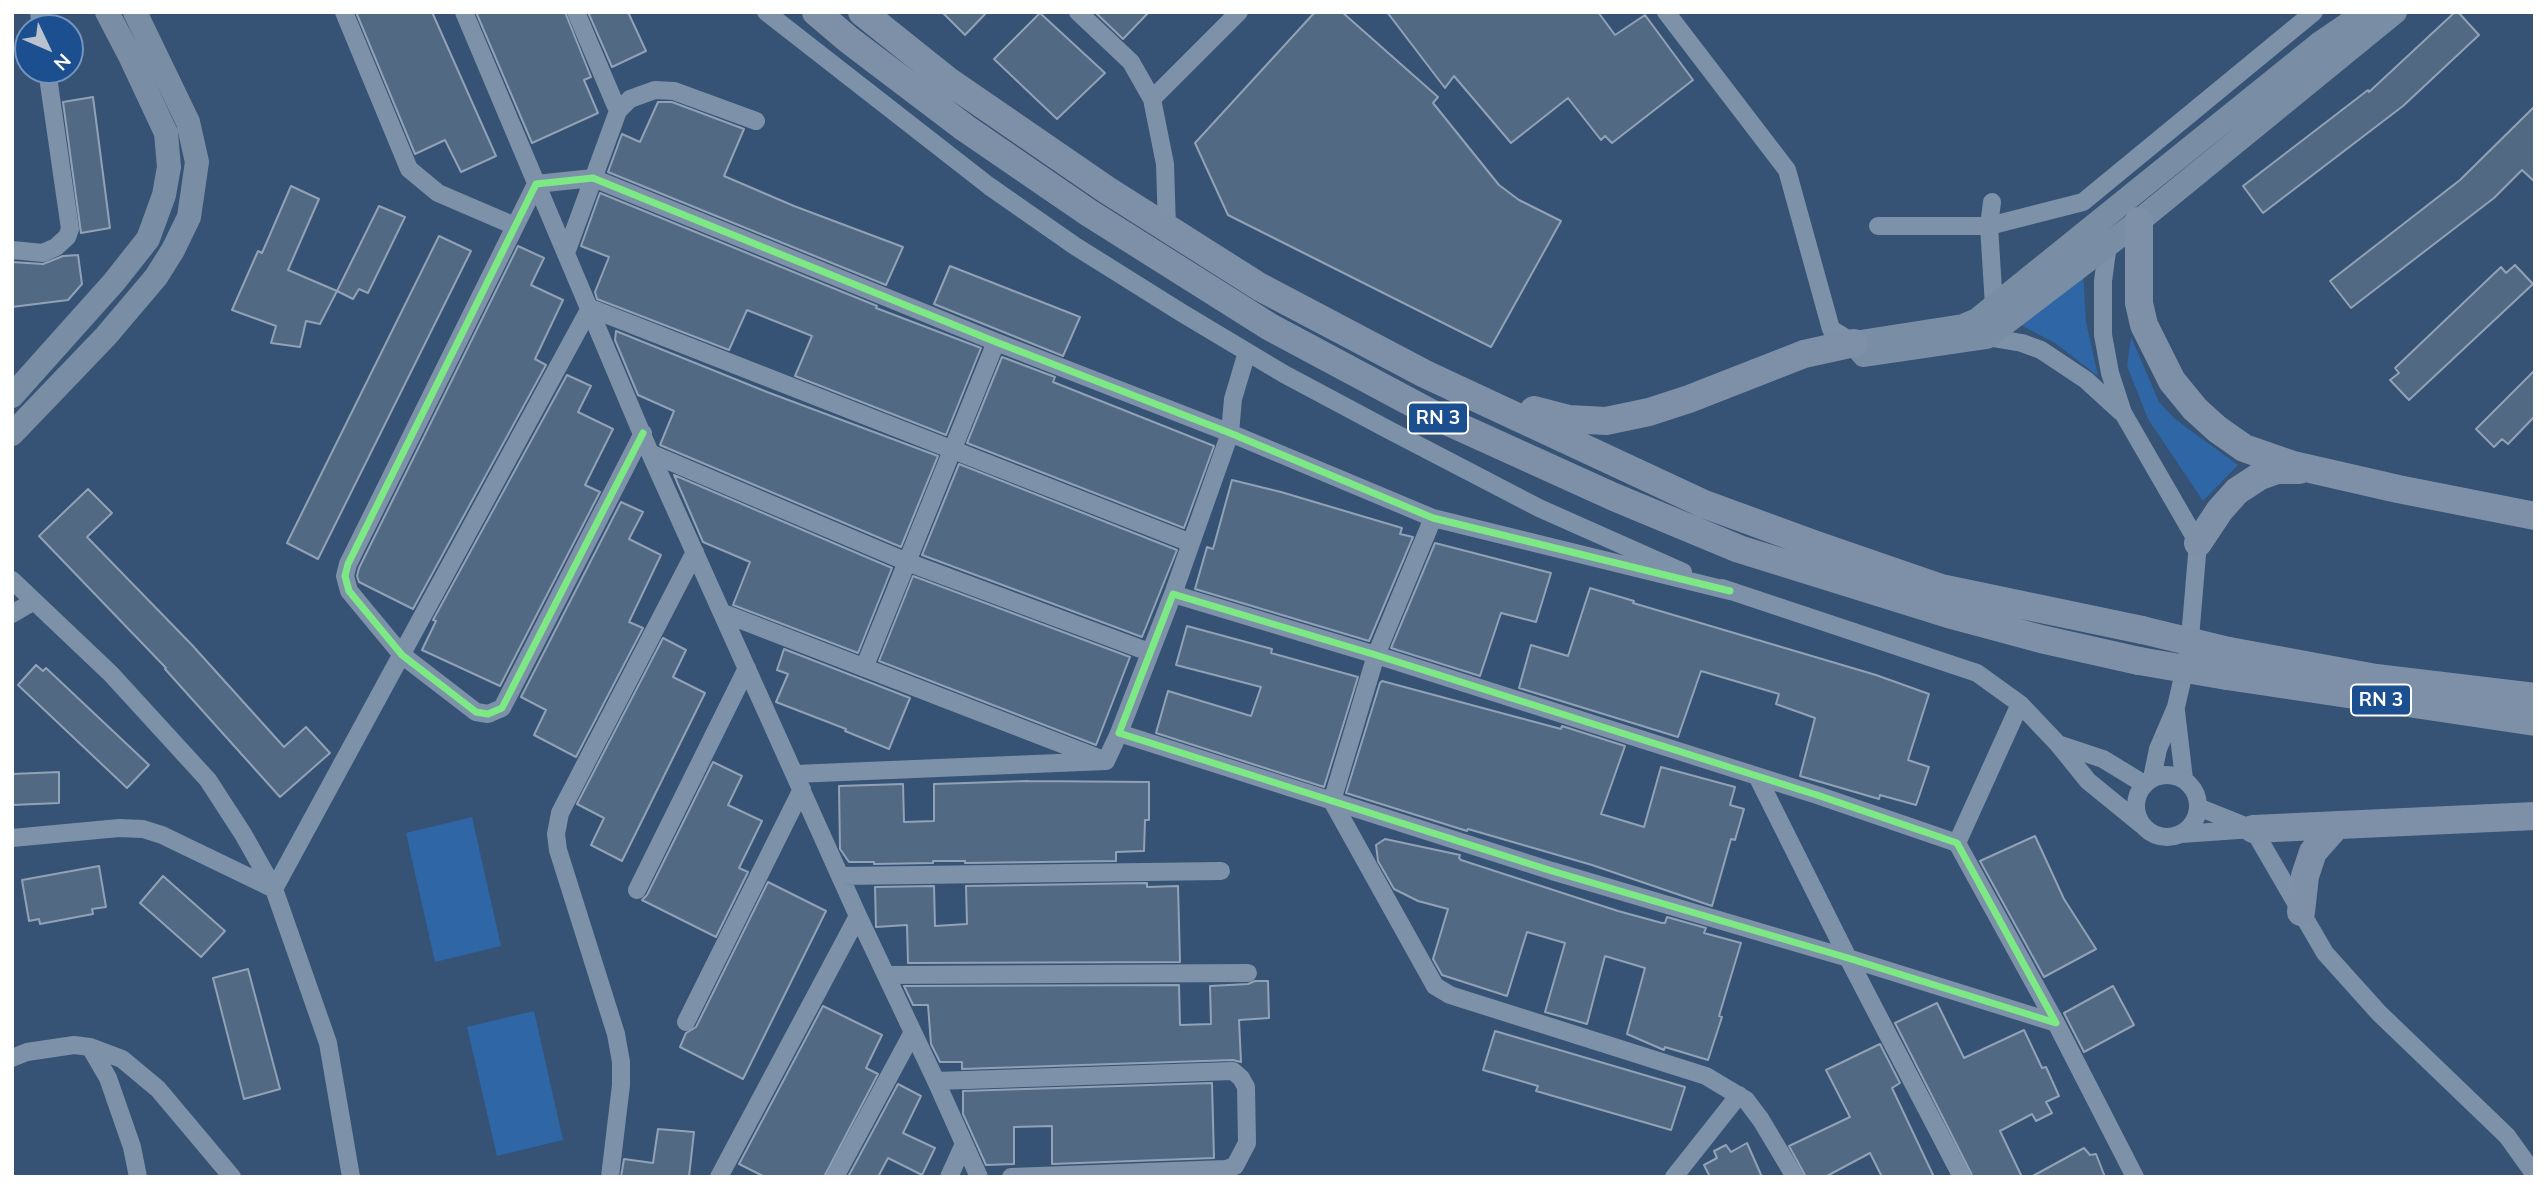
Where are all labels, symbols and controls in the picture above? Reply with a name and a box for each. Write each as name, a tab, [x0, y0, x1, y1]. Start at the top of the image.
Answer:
north arrow	[14, 14, 84, 84]
text: N	[49, 49, 76, 76]
road number: RN 3	[1408, 402, 1468, 434]
road number: RN 3	[2351, 684, 2411, 716]

